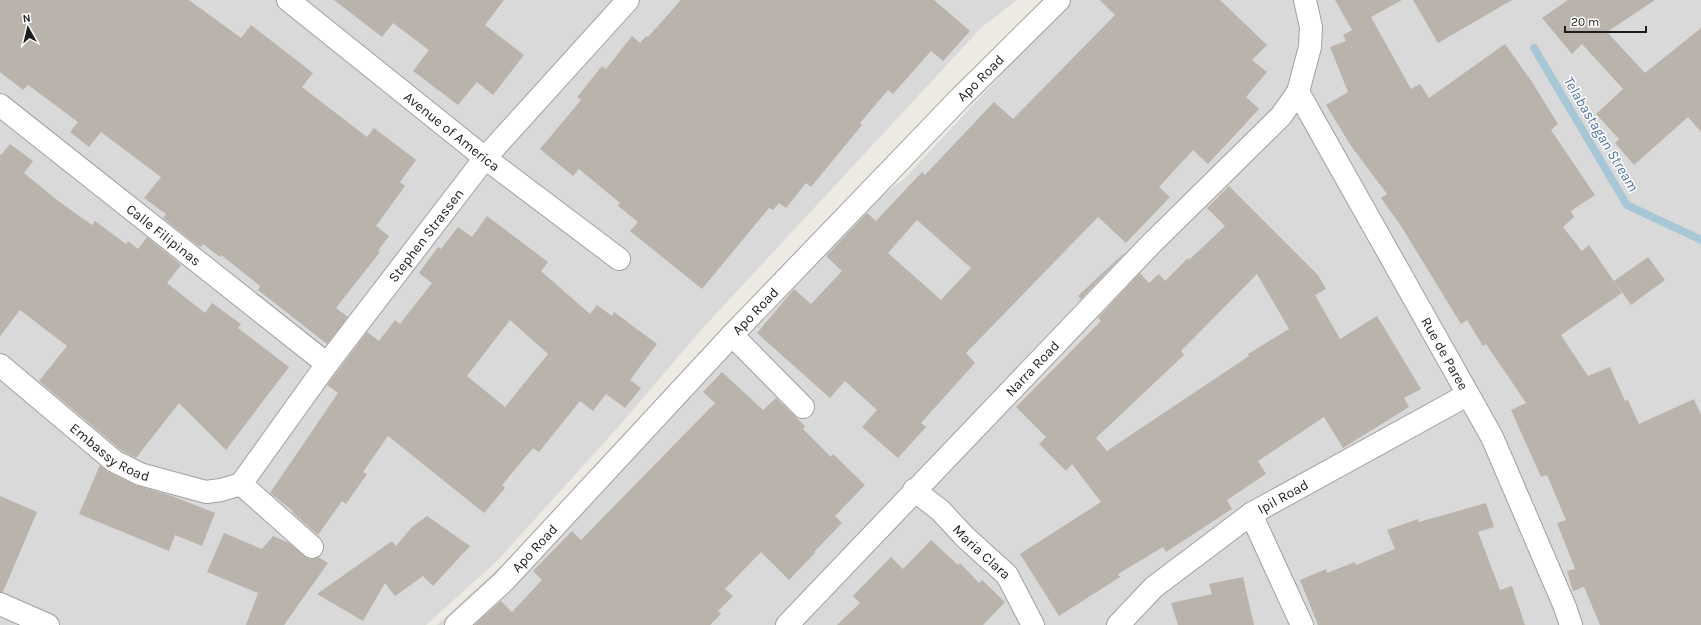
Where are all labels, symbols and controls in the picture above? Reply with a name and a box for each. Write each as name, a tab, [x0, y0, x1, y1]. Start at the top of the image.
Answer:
north arrow	[8, 8, 48, 48]
scale bar	[1565, 8, 1646, 34]
text: N	[22, 12, 31, 26]
text: 20 m	[1571, 15, 1599, 29]
street label: Apo Road	[953, 51, 1007, 105]
water label: Telabastagan Stream	[1559, 73, 1643, 195]
street label: Avenue of America	[401, 88, 503, 175]
street label: Stephen Strassen	[385, 185, 467, 285]
street label: Calle Filipinas	[123, 200, 204, 269]
street label: Apo Road	[728, 284, 782, 338]
street label: Rue de Paree	[1418, 314, 1472, 393]
street label: Narra Road	[1002, 337, 1063, 400]
street label: Embassy Road	[67, 419, 152, 485]
street label: Ipil Road	[1254, 476, 1311, 517]
street label: Apo Road	[508, 520, 561, 576]
street label: Maria Clara	[949, 521, 1014, 583]

